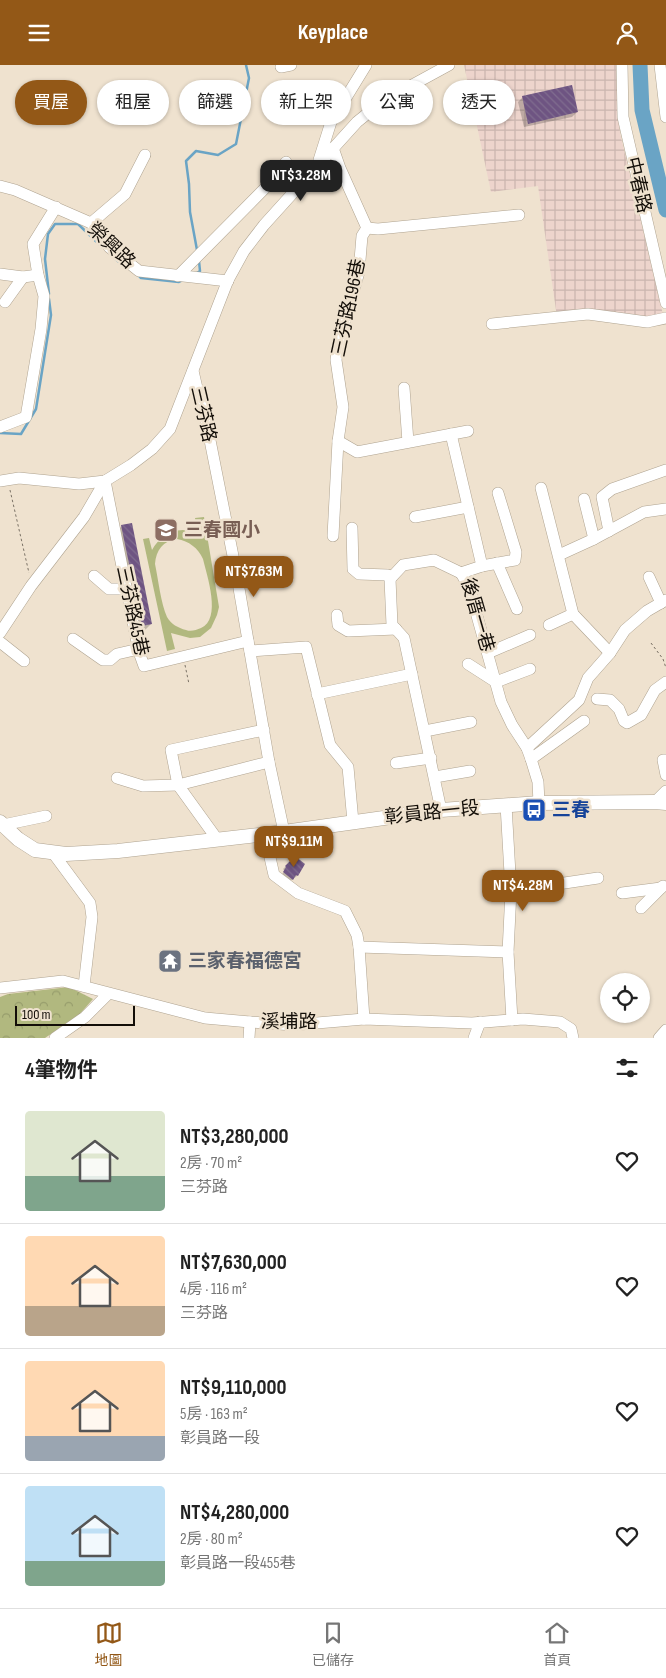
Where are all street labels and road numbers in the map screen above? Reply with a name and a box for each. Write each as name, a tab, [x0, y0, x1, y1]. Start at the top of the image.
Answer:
street label: 中春路	[620, 155, 656, 215]
street label: 榮興路	[82, 218, 140, 274]
street label: 三芬路196巷	[327, 257, 371, 359]
street label: 三芬路	[185, 384, 221, 444]
street label: 三芬路45巷	[111, 564, 153, 658]
street label: 後厝一巷	[455, 575, 499, 655]
street label: 彰員路一段	[384, 797, 480, 829]
street label: 溪埔路	[260, 1011, 318, 1034]

